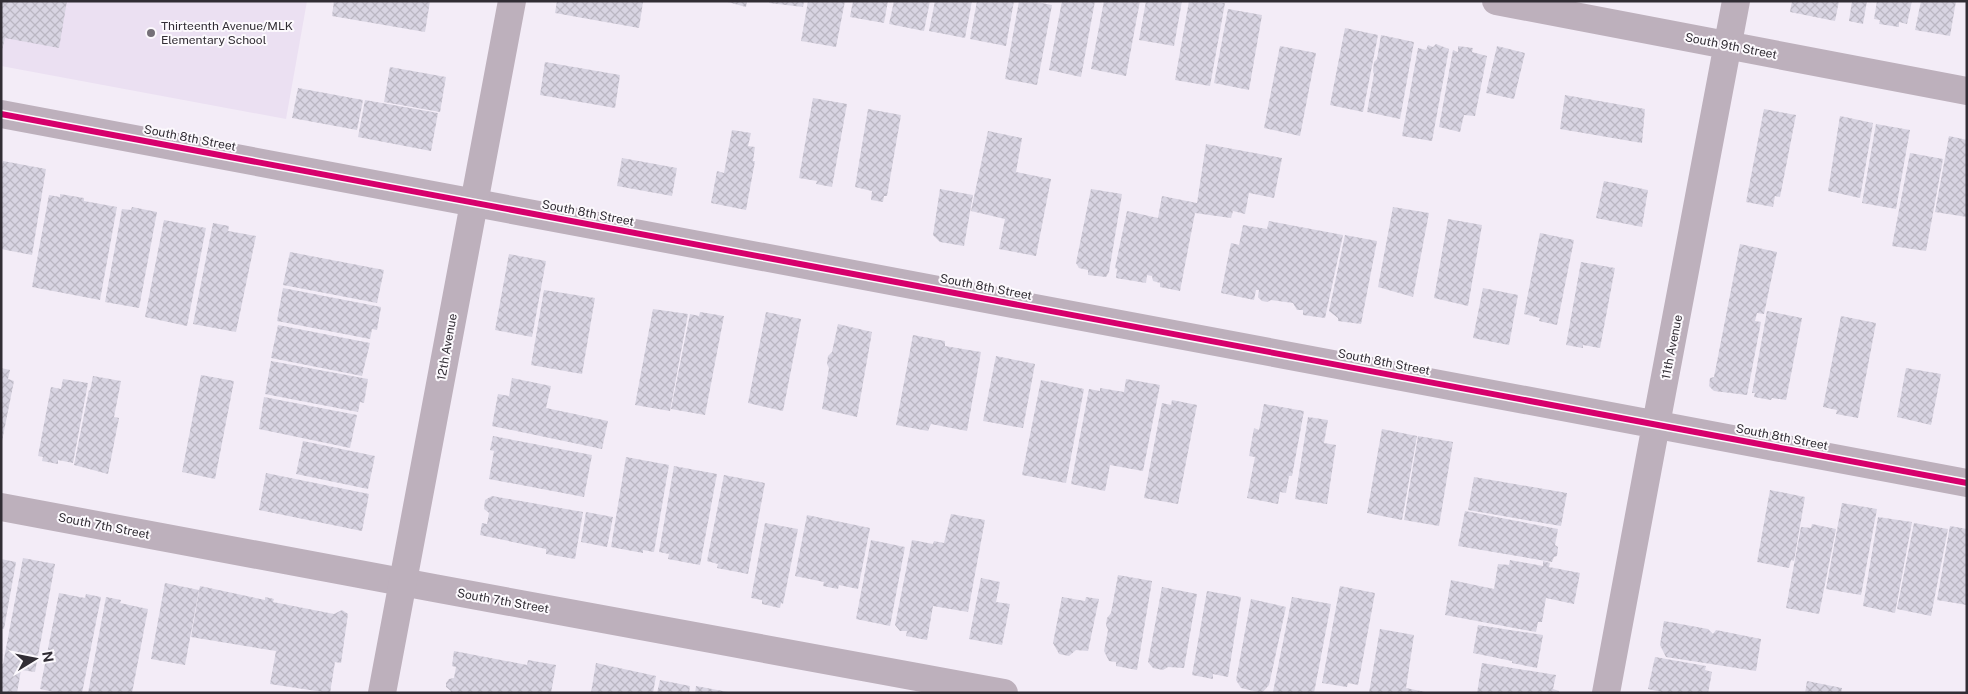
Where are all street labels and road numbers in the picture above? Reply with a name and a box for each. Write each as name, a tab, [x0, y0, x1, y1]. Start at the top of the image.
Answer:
street label: South 9th Street	[1684, 30, 1778, 62]
street label: South 8th Street	[143, 122, 238, 154]
street label: South 8th Street	[541, 197, 636, 229]
street label: South 8th Street	[939, 271, 1034, 303]
street label: 12th Avenue	[434, 312, 460, 382]
street label: 11th Avenue	[1659, 313, 1685, 380]
street label: South 8th Street	[1337, 346, 1432, 378]
street label: South 8th Street	[1735, 421, 1830, 453]
street label: South 7th Street	[57, 510, 151, 542]
street label: South 7th Street	[456, 586, 550, 616]

